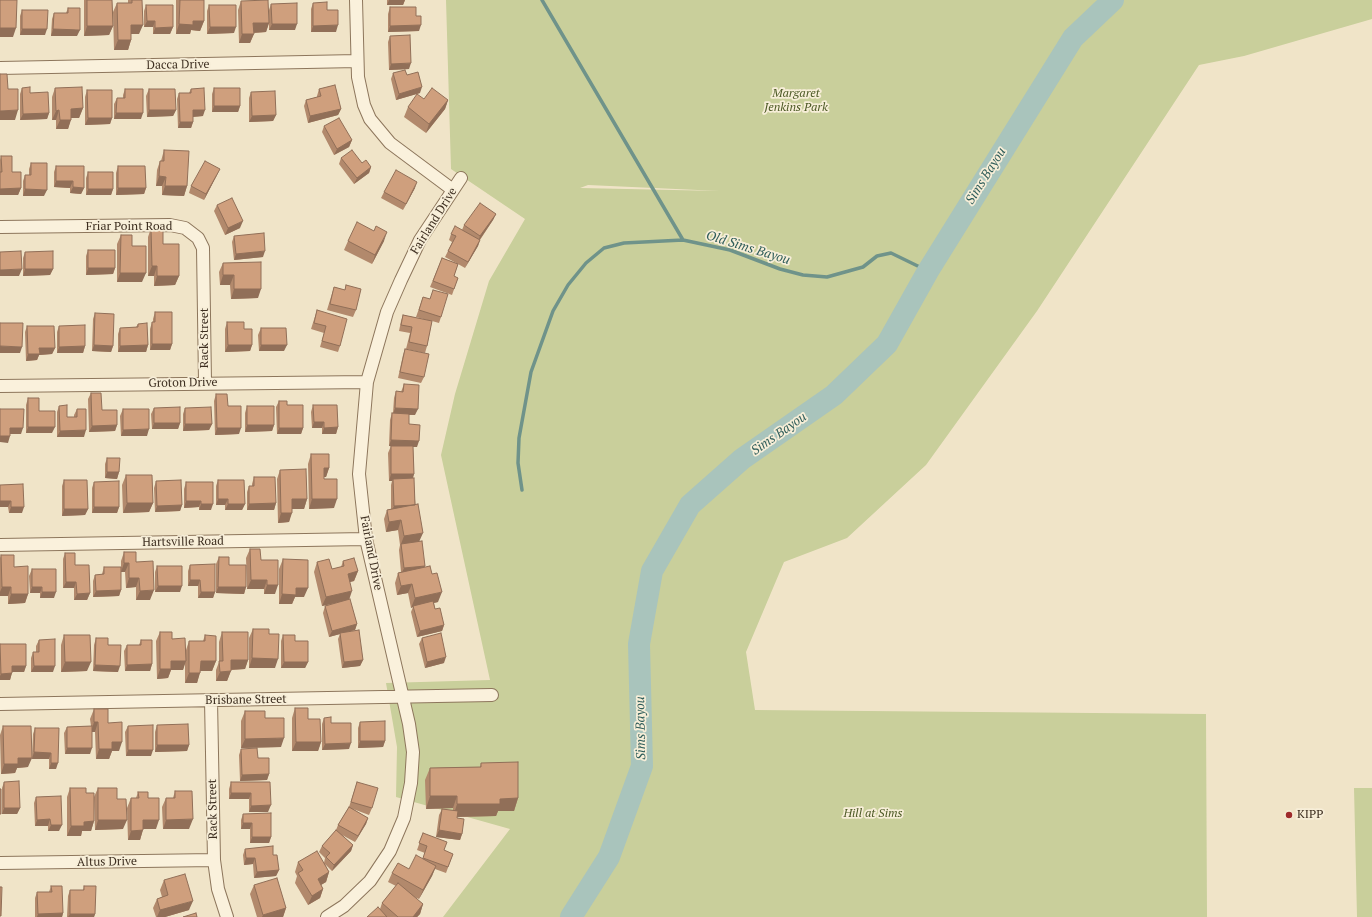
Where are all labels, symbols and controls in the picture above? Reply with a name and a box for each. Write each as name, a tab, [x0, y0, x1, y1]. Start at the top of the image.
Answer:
street label: Dacca Drive	[146, 57, 210, 73]
park label: Margaret Jenkins Park	[764, 87, 828, 115]
water label: Sims Bayou	[963, 145, 1009, 207]
street label: Fairland Drive	[408, 185, 460, 257]
street label: Friar Point Road	[86, 220, 172, 234]
water label: Old Sims Bayou	[704, 228, 792, 268]
street label: Rack Street	[198, 308, 212, 368]
street label: Groton Drive	[148, 375, 218, 391]
water label: Sims Bayou	[748, 409, 810, 459]
street label: Fairland Drive	[357, 514, 385, 592]
street label: Hartsville Road	[142, 534, 224, 550]
street label: Brisbane Street	[205, 692, 287, 708]
water label: Sims Bayou	[633, 696, 649, 760]
street label: Rack Street	[205, 779, 221, 839]
park label: Hill at Sims	[843, 807, 903, 821]
place label: KIPP	[1297, 808, 1323, 822]
marker: KIPP	[1284, 810, 1294, 820]
street label: Altus Drive	[77, 854, 137, 870]

